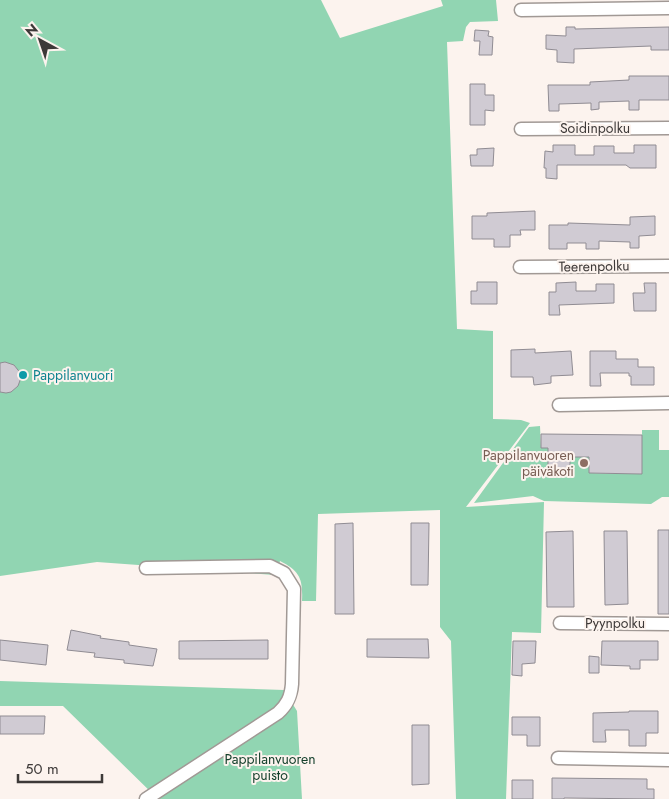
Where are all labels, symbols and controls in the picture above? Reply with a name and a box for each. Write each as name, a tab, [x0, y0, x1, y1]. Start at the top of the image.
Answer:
north arrow	[15, 15, 65, 65]
text: N	[21, 19, 42, 41]
street label: Soidinpolku	[560, 118, 630, 138]
street label: Teerenpolku	[558, 255, 630, 277]
place label: Pappilanvuori	[33, 365, 113, 385]
marker: Pappilanvuori	[17, 369, 29, 381]
place label: Pappilanvuoren päiväkoti	[483, 445, 574, 481]
marker: Pappilanvuoren päiväkoti	[578, 457, 590, 469]
street label: Pyynpolku	[585, 613, 645, 633]
park label: Pappilanvuoren puisto	[224, 749, 316, 785]
scale bar	[18, 752, 101, 784]
text: 50 m	[25, 758, 59, 780]

